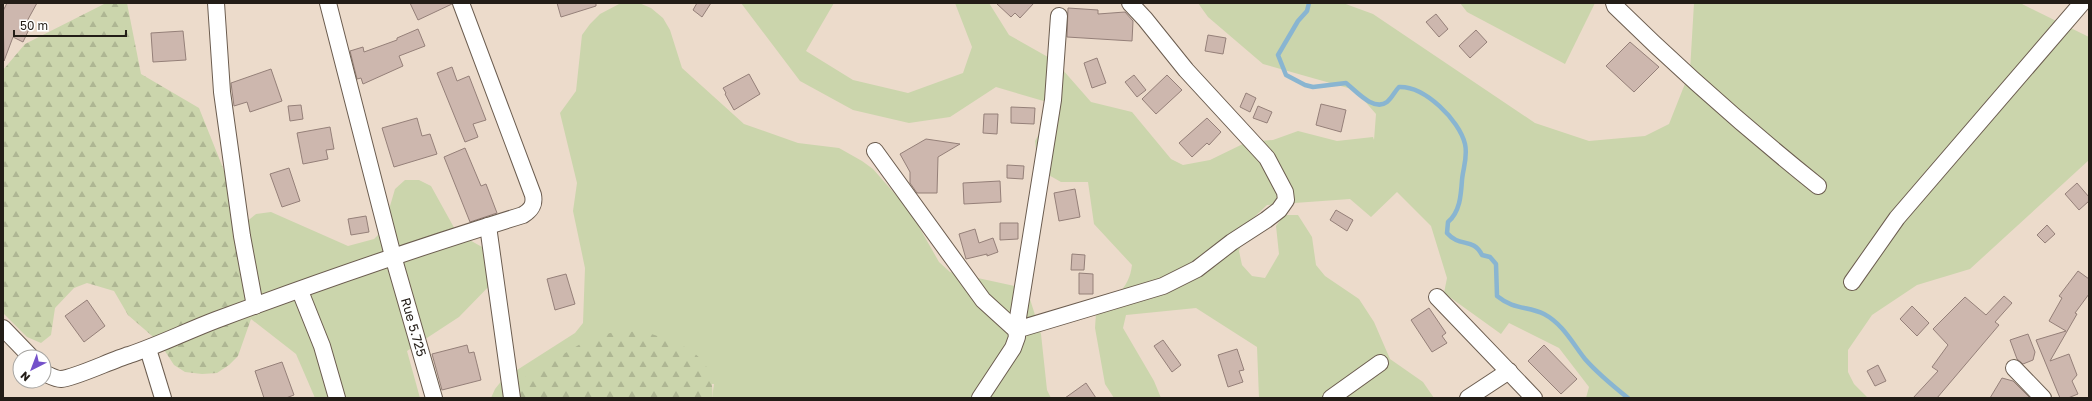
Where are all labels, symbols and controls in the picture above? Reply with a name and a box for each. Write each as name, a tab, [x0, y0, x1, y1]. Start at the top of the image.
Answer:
scale bar	[14, 12, 126, 38]
text: 50 m	[20, 18, 48, 33]
street label: Rue 5.725	[398, 296, 430, 358]
north arrow	[12, 349, 52, 389]
text: N	[18, 369, 32, 384]

